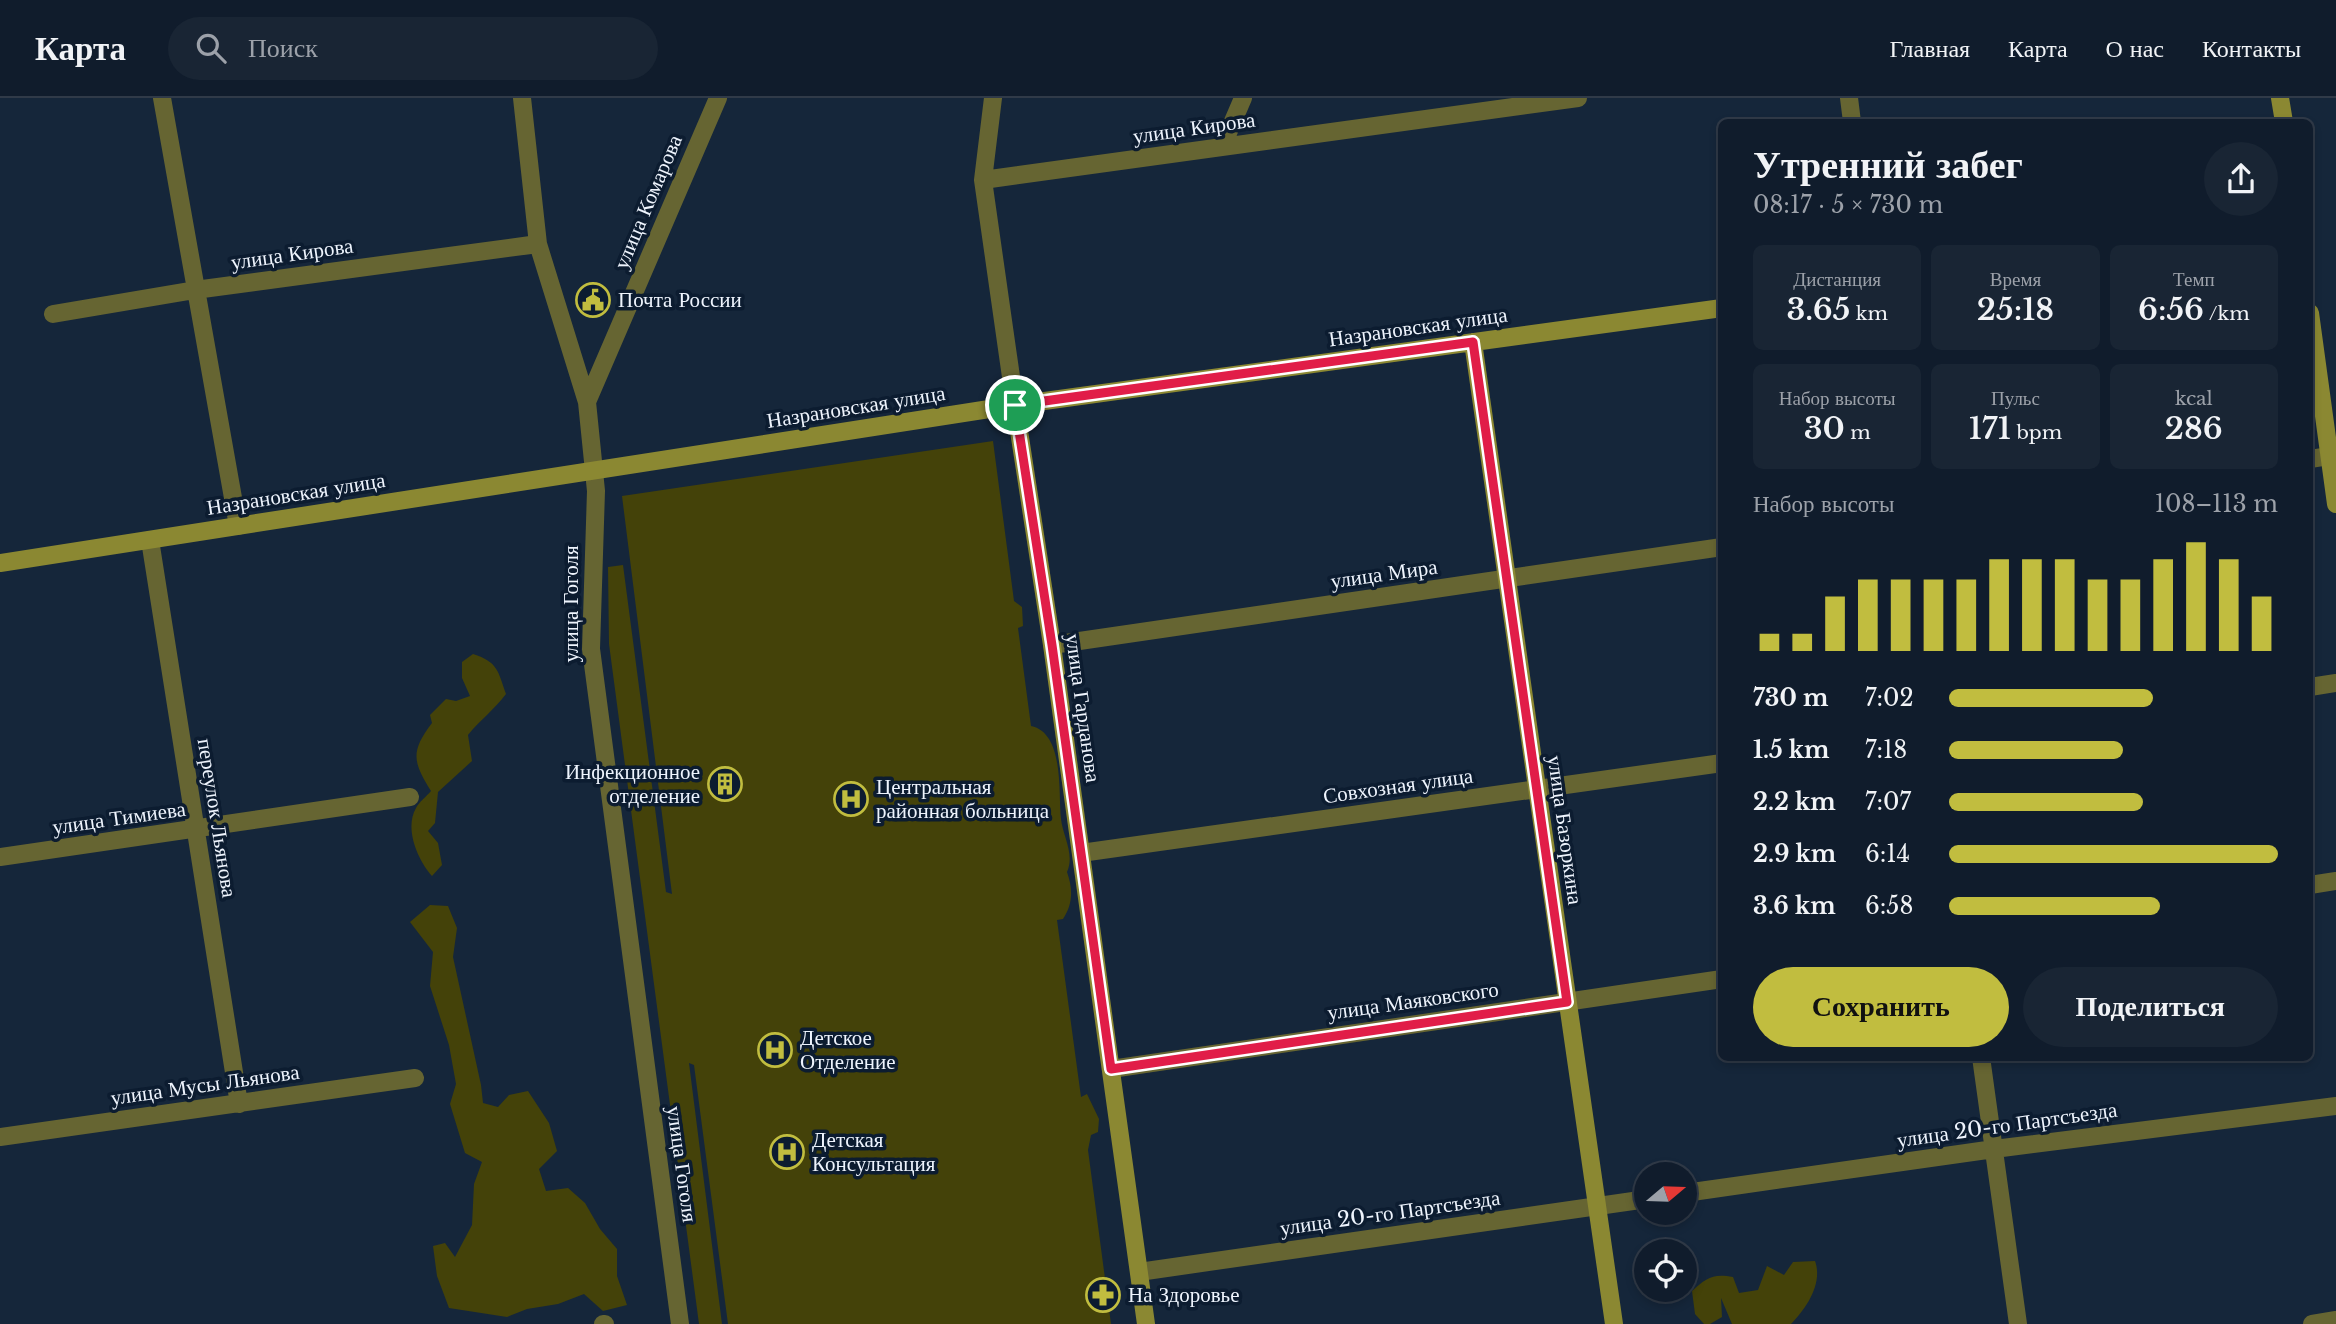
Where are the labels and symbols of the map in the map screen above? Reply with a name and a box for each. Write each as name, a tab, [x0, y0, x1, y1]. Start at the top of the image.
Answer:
street label: улица Кирова	[1131, 106, 1257, 149]
street label: улица Комарова	[608, 130, 688, 273]
street label: улица Кирова	[229, 232, 355, 275]
public building icon: Почта России	[574, 281, 612, 319]
place label: Почта России	[618, 287, 742, 313]
street label: Назрановская улица	[1327, 301, 1510, 352]
pin	[985, 375, 1045, 435]
street label: Назрановская улица	[765, 380, 948, 434]
street label: Назрановская улица	[205, 467, 388, 521]
street label: улица Гоголя	[558, 545, 584, 663]
street label: улица Мира	[1329, 554, 1440, 594]
street label: улица Гарданова	[1060, 632, 1106, 785]
street label: переулок Льянова	[192, 737, 243, 900]
street label: улица Базоркина	[1542, 754, 1588, 907]
place label: Инфекционное отделение	[565, 759, 700, 809]
street label: Совхозная улица	[1321, 763, 1475, 809]
building icon: Инфекционное отделение	[706, 765, 744, 803]
place label: Центральная районная больница	[876, 774, 1050, 824]
hospital icon: Центральная районная больница	[832, 780, 870, 818]
street label: улица Тимиева	[51, 796, 188, 840]
street label: улица Маяковского	[1326, 976, 1500, 1026]
place label: Детское Отделение	[800, 1025, 896, 1075]
hospital icon: Детское Отделение	[756, 1031, 794, 1069]
street label: улица Мусы Льянова	[109, 1059, 302, 1111]
street label: улица 20-го Партсъезда	[1895, 1097, 2119, 1153]
street label: улица Гоголя	[661, 1104, 703, 1224]
place label: Детская Консультация	[812, 1127, 936, 1177]
hospital icon: Детская Консультация	[768, 1133, 806, 1171]
north arrow	[1634, 1162, 1698, 1225]
street label: улица 20-го Партсъезда	[1278, 1185, 1502, 1241]
pharmacy icon: На Здоровье	[1084, 1276, 1122, 1314]
place label: На Здоровье	[1128, 1282, 1240, 1308]

